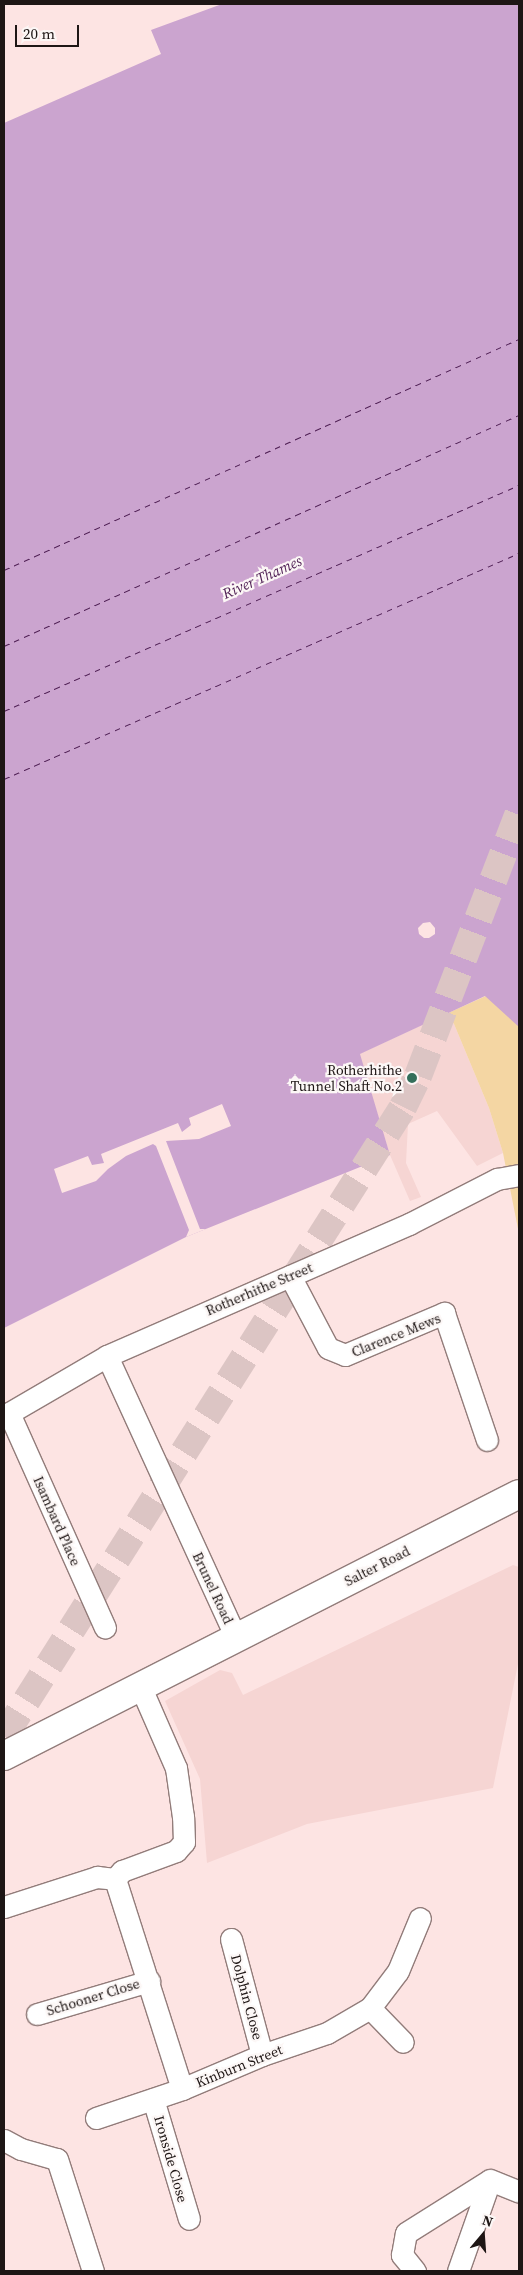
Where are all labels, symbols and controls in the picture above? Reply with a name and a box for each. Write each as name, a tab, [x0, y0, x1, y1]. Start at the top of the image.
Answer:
scale bar	[18, 15, 81, 47]
text: 20 m	[23, 23, 55, 44]
water label: River Thames	[219, 551, 305, 603]
place label: Rotherhithe Tunnel Shaft No.2	[291, 1062, 402, 1094]
marker: Rotherhithe Tunnel Shaft No.2	[406, 1072, 418, 1084]
street label: Rotherhithe Street	[203, 1259, 315, 1319]
street label: Clarence Mews	[349, 1310, 443, 1360]
street label: Isambard Place	[30, 1474, 84, 1568]
street label: Salter Road	[342, 1542, 412, 1590]
street label: Brunel Road	[189, 1549, 237, 1627]
street label: Dolphin Close	[228, 1952, 266, 2042]
street label: Schooner Close	[44, 1975, 142, 2019]
street label: Kinburn Street	[193, 2041, 285, 2091]
street label: Ironside Close	[151, 2114, 191, 2204]
north arrow	[458, 2210, 508, 2260]
text: N	[480, 2210, 496, 2232]

